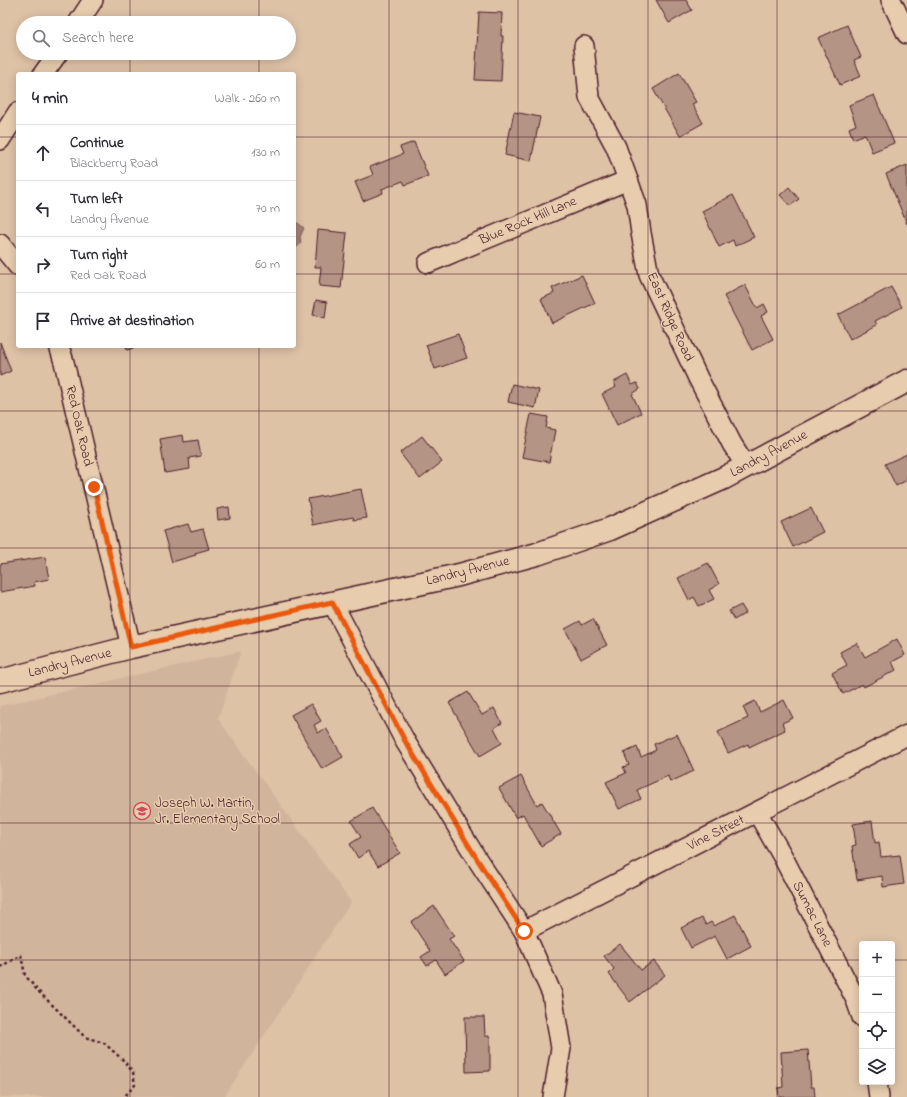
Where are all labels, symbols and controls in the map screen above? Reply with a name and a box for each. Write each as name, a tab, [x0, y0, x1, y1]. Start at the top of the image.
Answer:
search box	[16, 16, 296, 60]
icon: search	[30, 27, 52, 49]
text: Search here	[62, 27, 134, 49]
text: 4 min	[32, 86, 68, 111]
text: Walk · 260 m	[215, 89, 280, 108]
text: Continue	[70, 132, 124, 154]
icon: ahead	[32, 142, 54, 164]
text: 130 m	[252, 143, 280, 162]
text: Blackberry Road	[70, 154, 158, 173]
text: Turn left	[70, 188, 123, 210]
street label: Blue Rock Hill Lane	[475, 191, 581, 251]
icon: left	[32, 198, 54, 220]
text: 70 m	[256, 199, 280, 218]
text: Landry Avenue	[70, 210, 149, 229]
text: Turn right	[70, 244, 128, 266]
icon: right	[32, 254, 54, 276]
text: 60 m	[255, 255, 280, 274]
text: Red Oak Road	[70, 266, 146, 285]
street label: East Ridge Road	[640, 269, 699, 366]
icon: arrive	[32, 310, 54, 332]
text: Arrive at destination	[70, 310, 194, 332]
street label: Red Oak Road	[60, 384, 99, 469]
street label: Landry Avenue	[727, 424, 813, 484]
route end	[85, 478, 103, 496]
street label: Landry Avenue	[424, 550, 513, 592]
street label: Landry Avenue	[26, 642, 115, 684]
place label: Joseph W. Martin, Jr. Elementary School	[155, 793, 280, 831]
school or university icon: Joseph W. Martin, Jr. Elementary School	[132, 801, 152, 821]
street label: Vine Street	[683, 809, 749, 857]
street label: Sumac Lane	[787, 878, 838, 951]
route start	[515, 922, 533, 940]
map controls	[859, 941, 895, 1085]
button: +	[859, 941, 895, 977]
button: −	[859, 977, 895, 1013]
button: locate	[859, 1013, 895, 1049]
button: layers	[859, 1049, 895, 1085]

